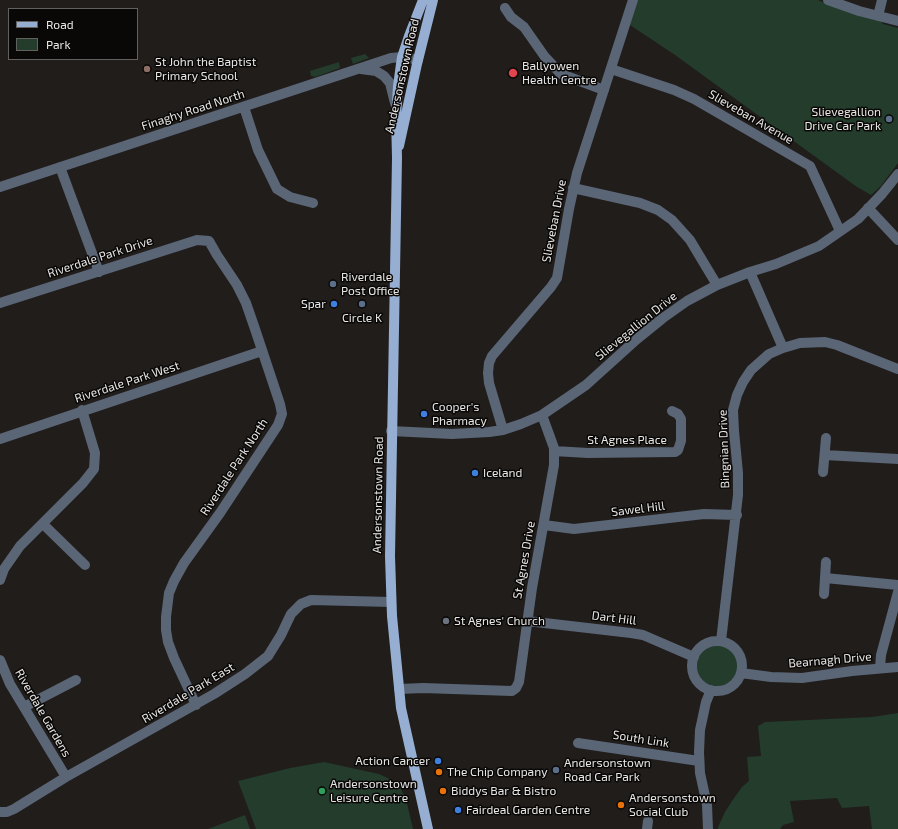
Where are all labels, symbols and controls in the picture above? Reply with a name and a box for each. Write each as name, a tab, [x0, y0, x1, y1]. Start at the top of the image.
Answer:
legend	[8, 8, 138, 60]
text: Road	[46, 17, 74, 31]
street label: Andersonstown Road	[382, 17, 422, 135]
text: Park	[46, 37, 71, 51]
place label: St John the Baptist Primary School	[155, 55, 256, 83]
place label: Ballyowen Health Centre	[522, 59, 597, 87]
marker: St John the Baptist Primary School	[142, 64, 152, 74]
marker: Ballyowen Health Centre	[507, 67, 519, 79]
street label: Finaghy Road North	[140, 87, 246, 133]
street label: Slieveban Avenue	[706, 87, 796, 147]
place label: Slievegallion Drive Car Park	[804, 105, 881, 133]
marker: Slievegallion Drive Car Park	[884, 114, 894, 124]
street label: Slieveban Drive	[539, 178, 569, 264]
street label: Riverdale Park Drive	[46, 233, 154, 281]
place label: Riverdale Post Office	[341, 270, 400, 298]
marker: Riverdale Post Office	[328, 279, 338, 289]
street label: Slievegallion Drive	[592, 289, 680, 363]
place label: Spar	[301, 297, 326, 311]
marker: Spar	[329, 299, 339, 309]
marker: Circle K	[357, 299, 367, 309]
place label: Circle K	[342, 311, 382, 325]
street label: Riverdale Park West	[73, 358, 181, 406]
place label: Cooper's Pharmacy	[432, 400, 487, 428]
marker: Cooper's Pharmacy	[419, 409, 429, 419]
street label: Bingnian Drive	[715, 409, 733, 489]
street label: Riverdale Park North	[197, 416, 271, 518]
street label: St Agnes Place	[587, 433, 667, 447]
street label: Andersonstown Road	[370, 436, 386, 554]
place label: Iceland	[483, 466, 522, 480]
marker: Iceland	[470, 468, 480, 478]
street label: Sawel Hill	[610, 499, 666, 519]
street label: St Agnes Drive	[510, 520, 538, 600]
street label: Dart Hill	[591, 608, 637, 628]
place label: St Agnes' Church	[454, 614, 545, 628]
marker: St Agnes' Church	[441, 616, 451, 626]
street label: Bearnagh Drive	[788, 649, 872, 671]
street label: Riverdale Park East	[139, 660, 237, 726]
street label: Riverdale Gardens	[12, 666, 74, 760]
street label: South Link	[612, 727, 670, 751]
place label: Action Cancer	[355, 754, 430, 768]
marker: Action Cancer	[433, 756, 443, 766]
place label: Andersonstown Road Car Park	[564, 756, 651, 784]
place label: The Chip Company	[447, 765, 548, 779]
marker: Andersonstown Road Car Park	[551, 765, 561, 775]
marker: The Chip Company	[434, 767, 444, 777]
place label: Andersonstown Leisure Centre	[330, 777, 417, 805]
place label: Biddys Bar & Bistro	[451, 784, 556, 798]
marker: Andersonstown Leisure Centre	[317, 786, 327, 796]
marker: Biddys Bar & Bistro	[438, 786, 448, 796]
place label: Andersonstown Social Club	[629, 791, 716, 819]
marker: Andersonstown Social Club	[616, 800, 626, 810]
place label: Fairdeal Garden Centre	[466, 803, 590, 817]
marker: Fairdeal Garden Centre	[453, 805, 463, 815]

